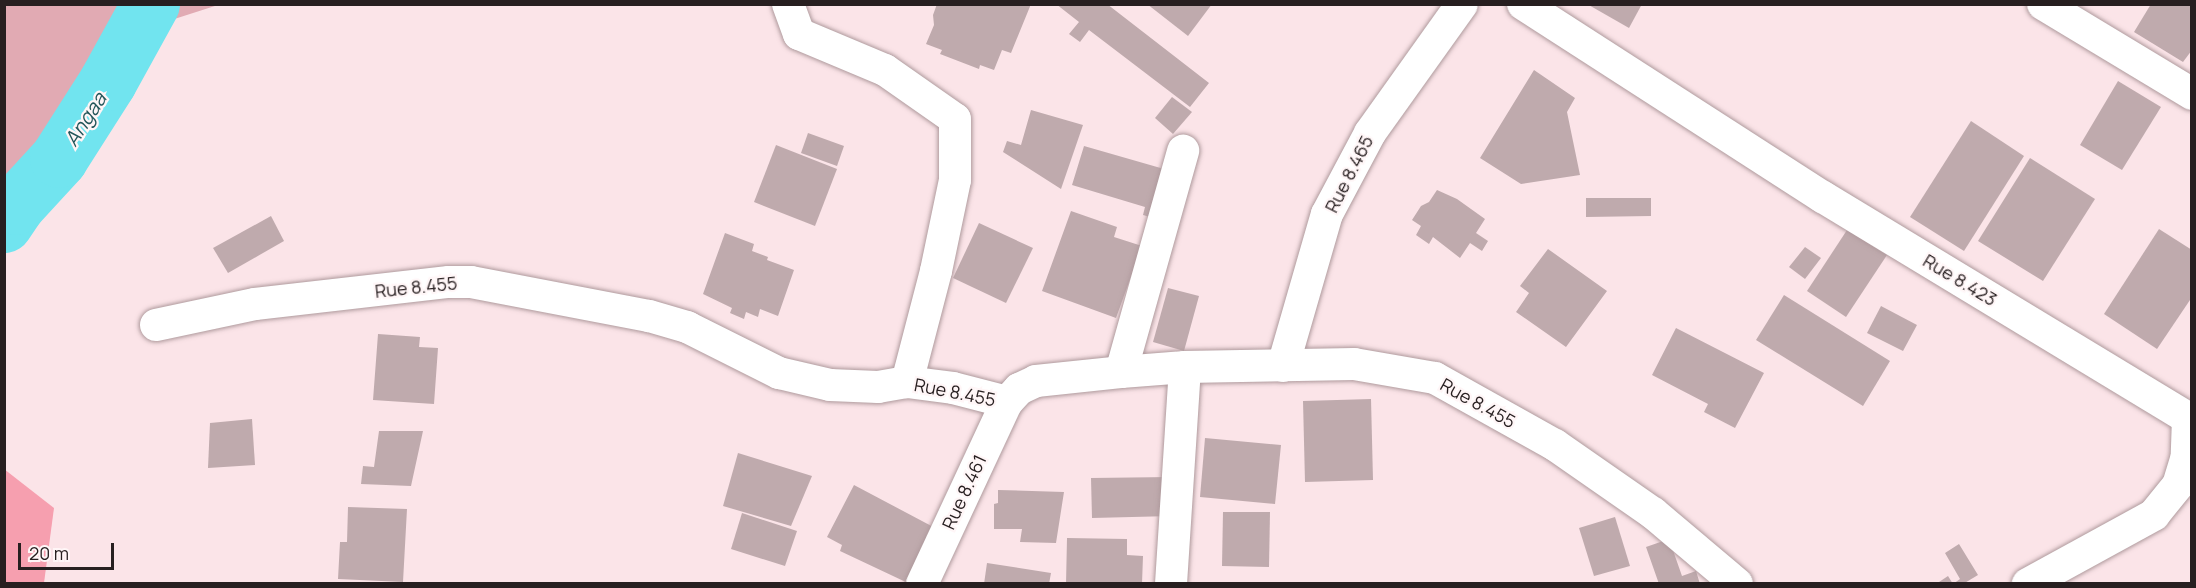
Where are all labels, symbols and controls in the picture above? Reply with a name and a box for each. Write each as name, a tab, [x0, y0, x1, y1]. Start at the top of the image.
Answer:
water label: Angaa	[59, 88, 111, 150]
street label: Rue 8.465	[1320, 132, 1378, 216]
street label: Rue 8.423	[1919, 250, 2001, 310]
street label: Rue 8.455	[374, 272, 458, 302]
street label: Rue 8.455	[912, 374, 998, 410]
street label: Rue 8.455	[1437, 374, 1519, 432]
street label: Rue 8.461	[937, 451, 991, 533]
scale bar	[21, 531, 117, 569]
text: 20 m	[29, 541, 69, 565]

